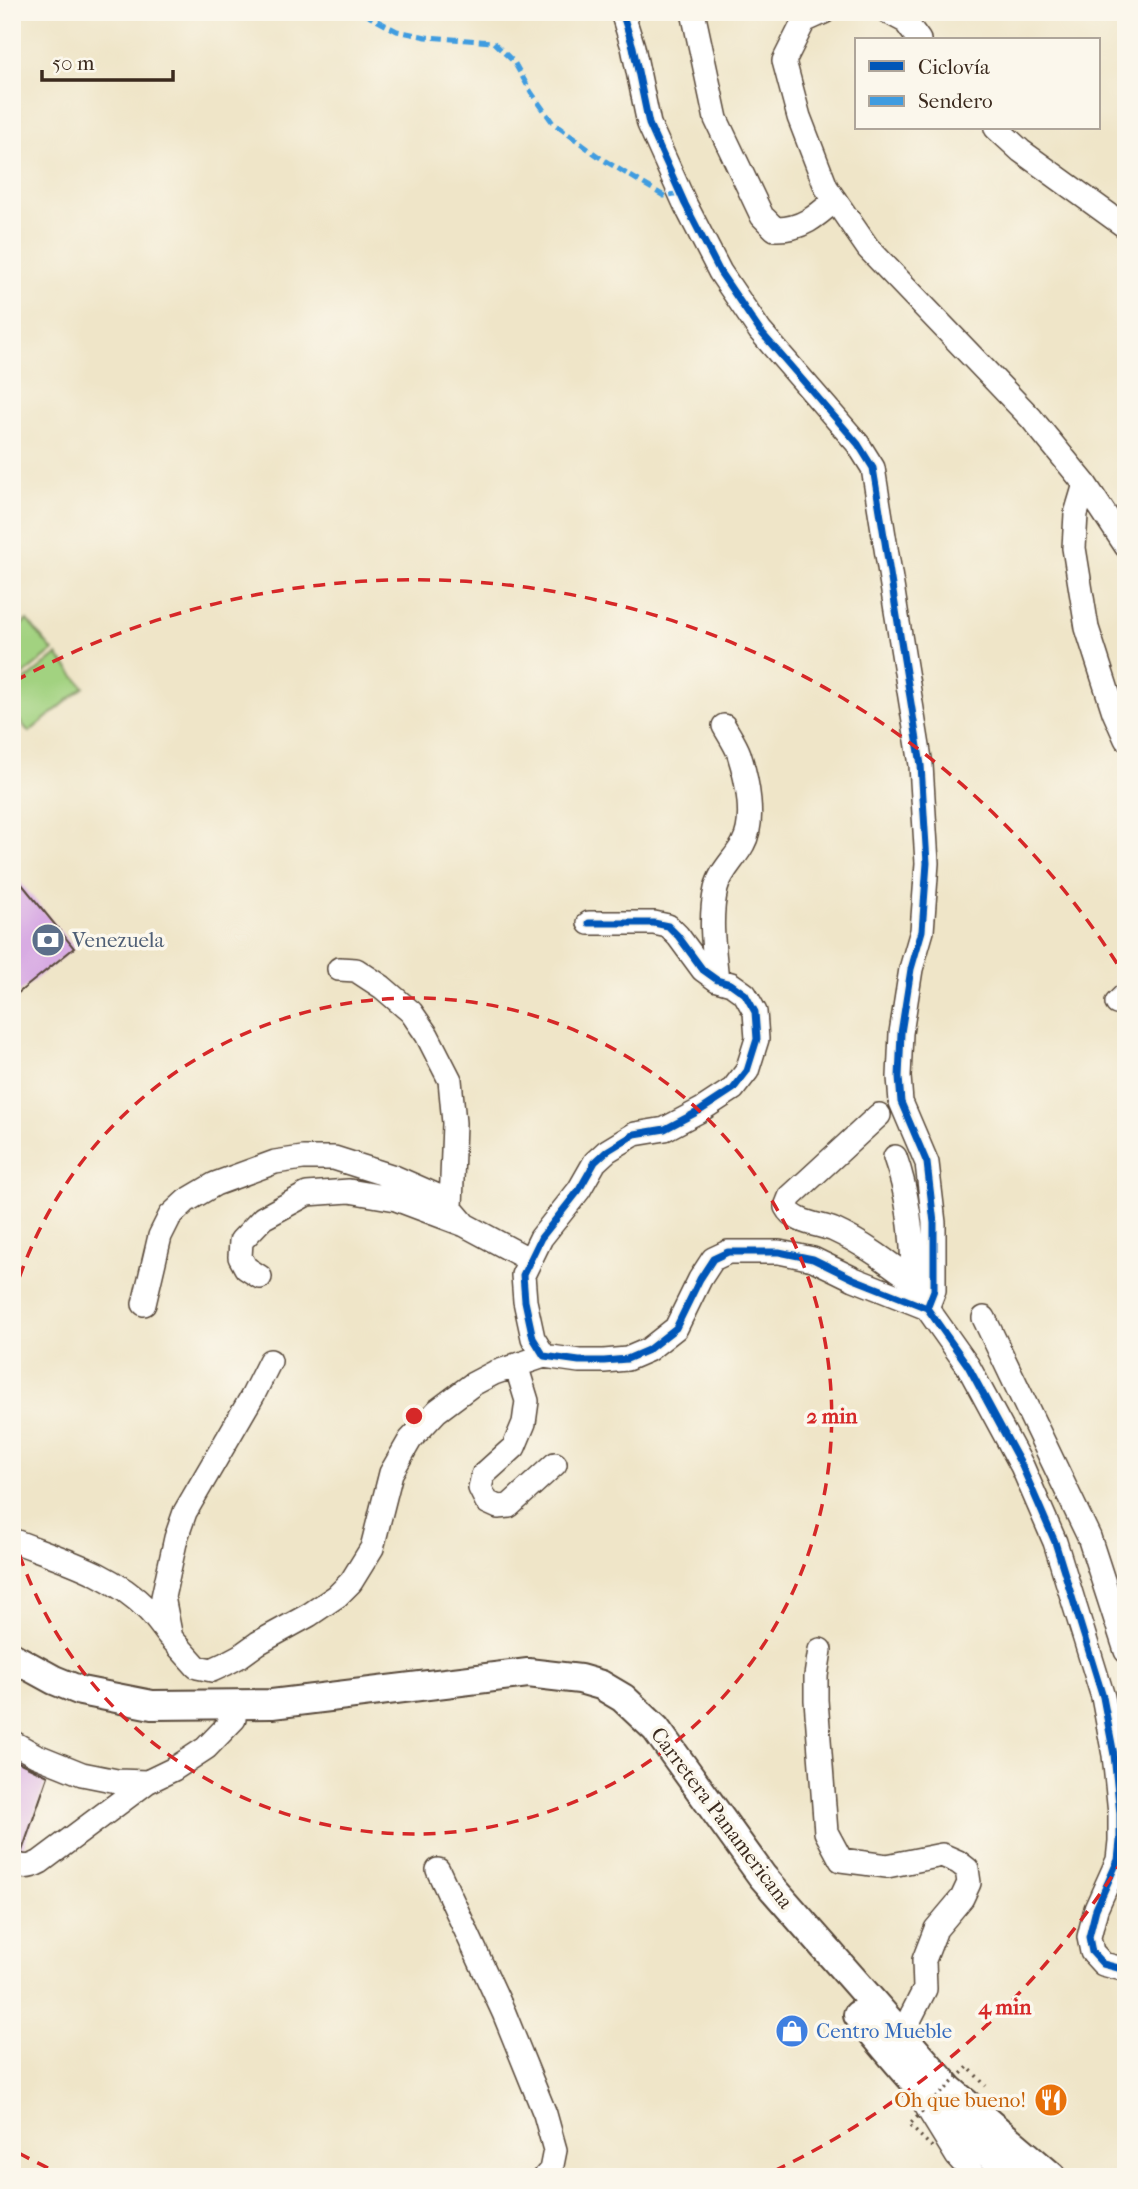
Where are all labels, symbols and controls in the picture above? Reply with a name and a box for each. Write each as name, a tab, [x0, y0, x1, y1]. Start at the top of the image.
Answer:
scale bar	[42, 38, 173, 82]
legend	[855, 38, 1100, 130]
text: 50 m	[52, 51, 95, 75]
text: Ciclovía	[918, 55, 990, 79]
text: Sendero	[918, 89, 993, 113]
bank icon: Venezuela	[29, 921, 67, 959]
place label: Venezuela	[71, 928, 165, 952]
centre of rings	[402, 1404, 426, 1428]
text: 2 min	[806, 1404, 858, 1428]
street label: Carretera Panamericana	[646, 1723, 798, 1914]
text: 4 min	[978, 1995, 1032, 2020]
shop icon: Centro Mueble	[773, 2012, 811, 2050]
place label: Centro Mueble	[816, 2019, 952, 2043]
restaurant icon: Oh que bueno!	[1032, 2081, 1070, 2119]
place label: Oh que bueno!	[894, 2088, 1026, 2112]

